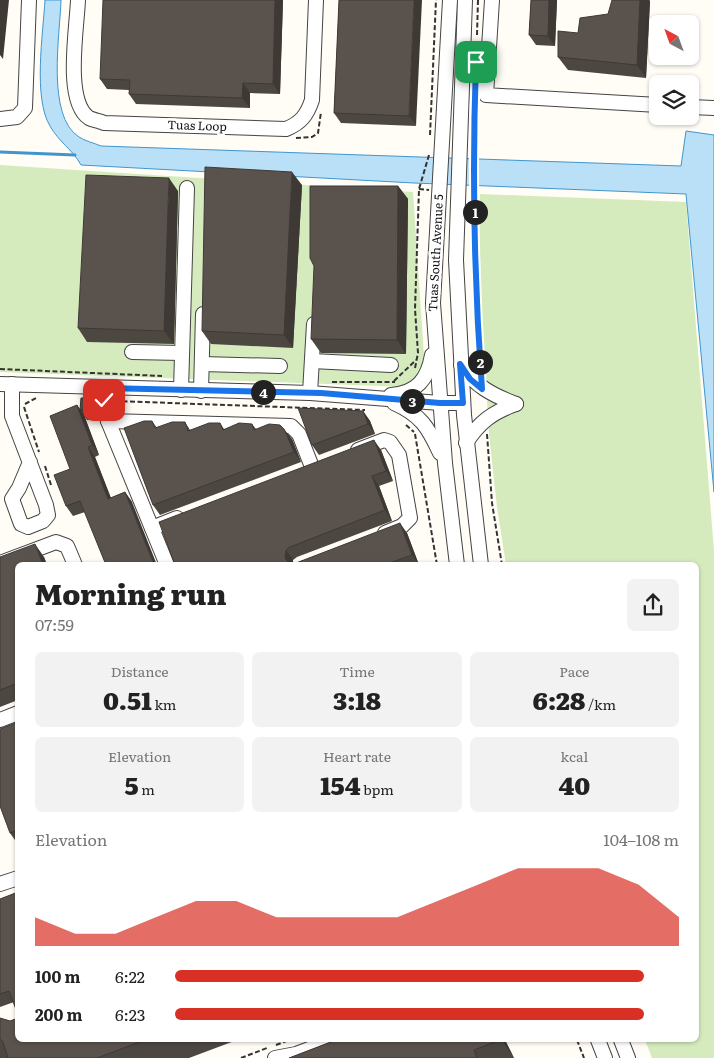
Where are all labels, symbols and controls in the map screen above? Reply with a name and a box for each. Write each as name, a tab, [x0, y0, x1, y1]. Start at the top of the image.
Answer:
north arrow	[649, 15, 699, 65]
map controls	[649, 15, 699, 125]
pin	[455, 41, 497, 83]
icon: arrive	[462, 48, 490, 76]
button: layers	[649, 75, 699, 125]
street label: Tuas Loop	[167, 115, 227, 135]
street label: Tuas South Avenue 5	[423, 194, 447, 312]
pin: 1	[462, 200, 488, 224]
text: 1	[473, 202, 478, 222]
pin: 2	[468, 350, 492, 374]
text: 2	[477, 352, 484, 372]
pin	[83, 379, 125, 421]
pin: 4	[250, 380, 276, 404]
text: 4	[259, 382, 268, 402]
icon: check	[90, 386, 118, 414]
pin: 3	[400, 388, 424, 414]
text: 3	[409, 391, 416, 411]
text: Morning run	[35, 572, 226, 614]
button: share	[627, 579, 679, 631]
text: 07:59	[35, 612, 74, 636]
text: Distance	[111, 661, 169, 681]
text: Time	[339, 661, 375, 681]
text: Pace	[559, 661, 589, 681]
text: 0.51	[103, 681, 152, 718]
text: 3:18	[333, 681, 381, 718]
text: 6:28	[533, 681, 585, 718]
text: km	[152, 694, 176, 714]
text: /km	[585, 694, 616, 714]
text: Elevation	[108, 746, 171, 766]
text: Heart rate	[323, 746, 391, 766]
text: kcal	[561, 746, 588, 766]
text: 5	[124, 766, 139, 803]
text: 154	[320, 766, 361, 803]
text: 40	[558, 766, 590, 803]
text: m	[139, 779, 155, 799]
text: bpm	[361, 779, 394, 799]
text: Elevation	[35, 827, 107, 851]
text: 104–108 m	[603, 827, 679, 851]
text: 100 m	[35, 964, 81, 988]
text: 6:22	[115, 964, 145, 988]
text: 200 m	[35, 1002, 82, 1026]
text: 6:23	[115, 1002, 146, 1026]

